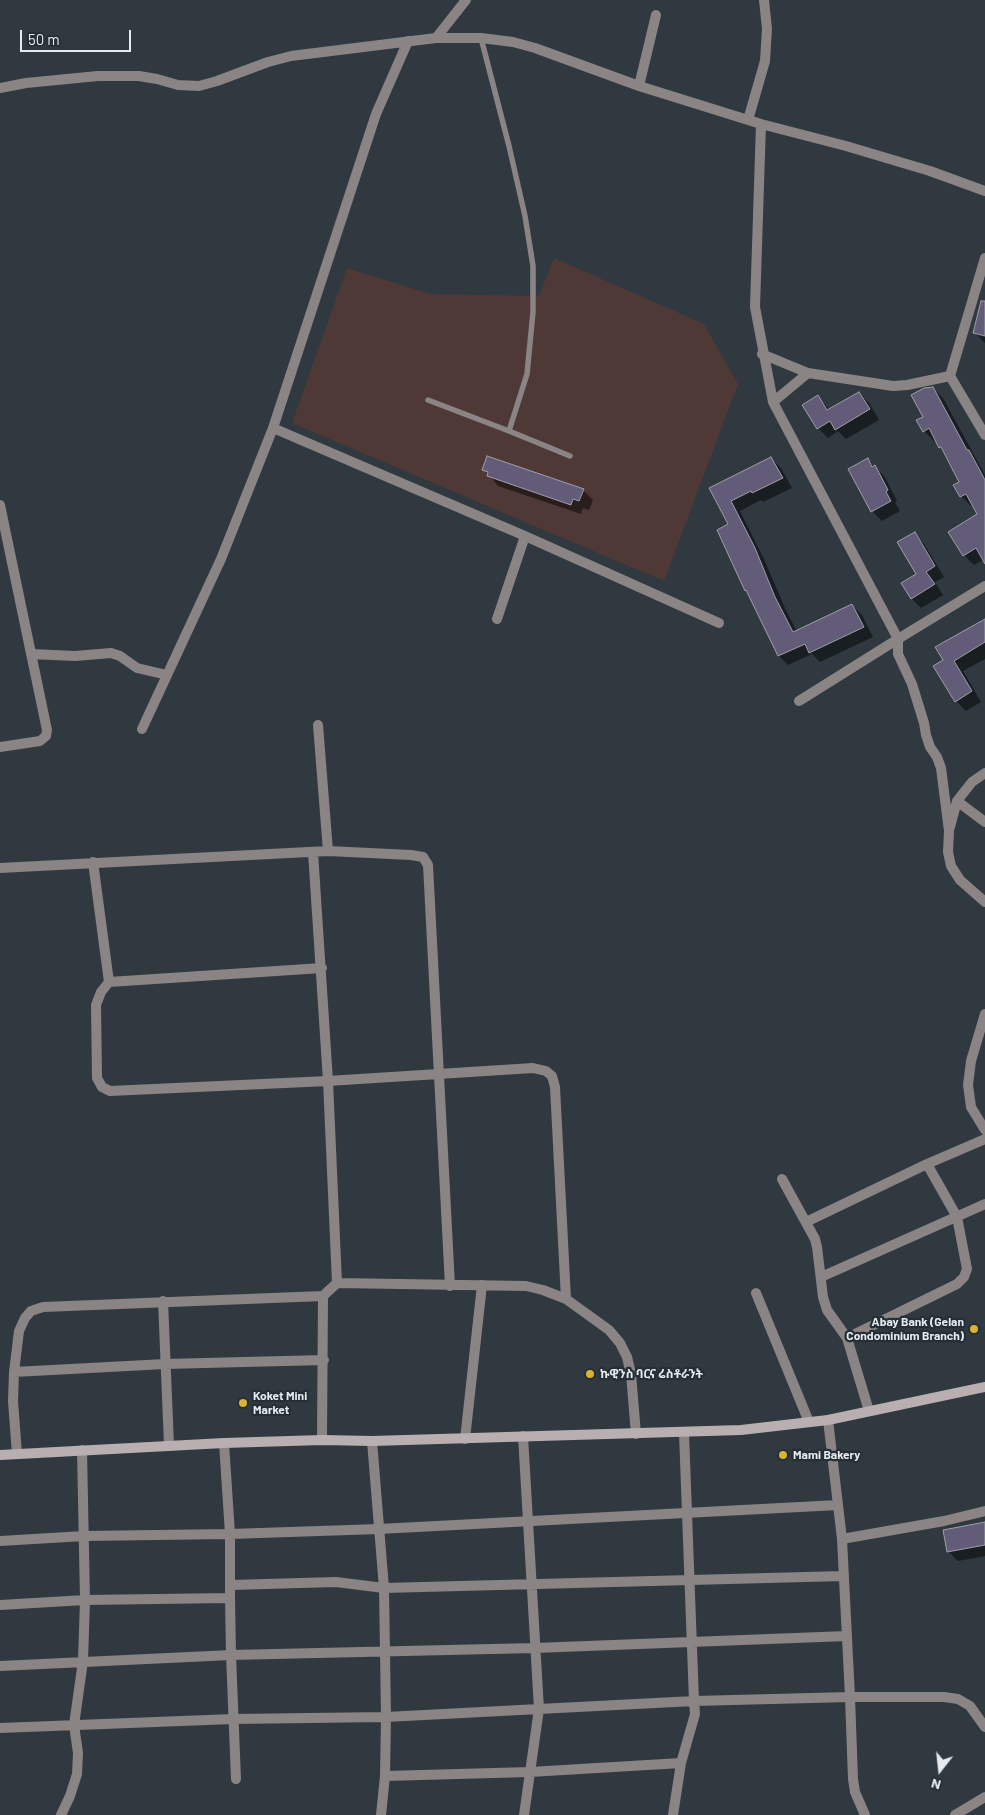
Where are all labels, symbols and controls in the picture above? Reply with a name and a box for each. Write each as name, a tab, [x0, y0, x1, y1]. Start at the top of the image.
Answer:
scale bar	[22, 20, 134, 52]
text: 50 m	[28, 30, 60, 48]
place label: Abay Bank (Gelan Condominium Branch)	[846, 1315, 964, 1343]
marker: Abay Bank (Gelan Condominium Branch)	[968, 1323, 980, 1335]
place label: ኩዊንስ ባርና ሬስቶራንት	[600, 1367, 703, 1381]
marker: ኩዊንስ ባርና ሬስቶራንት	[584, 1368, 596, 1380]
place label: Koket Mini Market	[253, 1389, 307, 1417]
marker: Koket Mini Market	[237, 1397, 249, 1409]
place label: Mami Bakery	[793, 1448, 860, 1462]
marker: Mami Bakery	[777, 1449, 789, 1461]
north arrow	[915, 1745, 965, 1795]
text: N	[929, 1775, 943, 1794]

